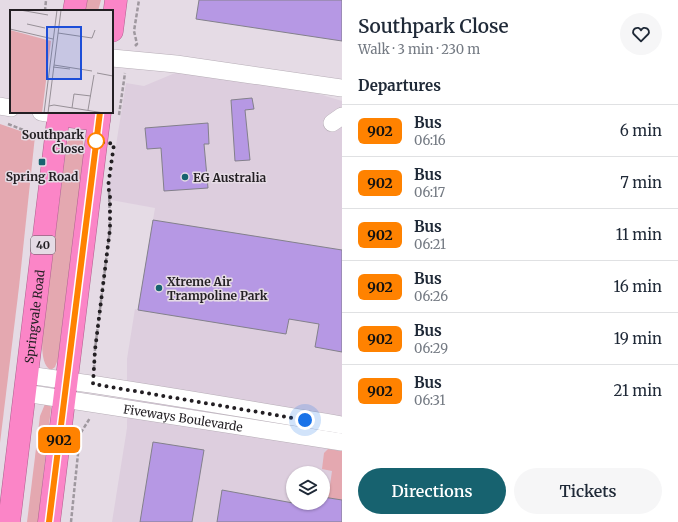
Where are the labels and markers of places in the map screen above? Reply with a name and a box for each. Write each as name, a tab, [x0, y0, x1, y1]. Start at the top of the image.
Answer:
place label: Southpark Close	[22, 127, 84, 156]
marker: Southpark Close	[87, 132, 105, 150]
marker: Spring Road	[37, 157, 47, 167]
place label: Spring Road	[6, 169, 79, 184]
place label: EG Australia	[193, 170, 267, 185]
marker: EG Australia	[180, 172, 190, 182]
place label: Xtreme Air Trampoline Park	[167, 274, 268, 303]
marker: Xtreme Air Trampoline Park	[154, 283, 164, 293]

